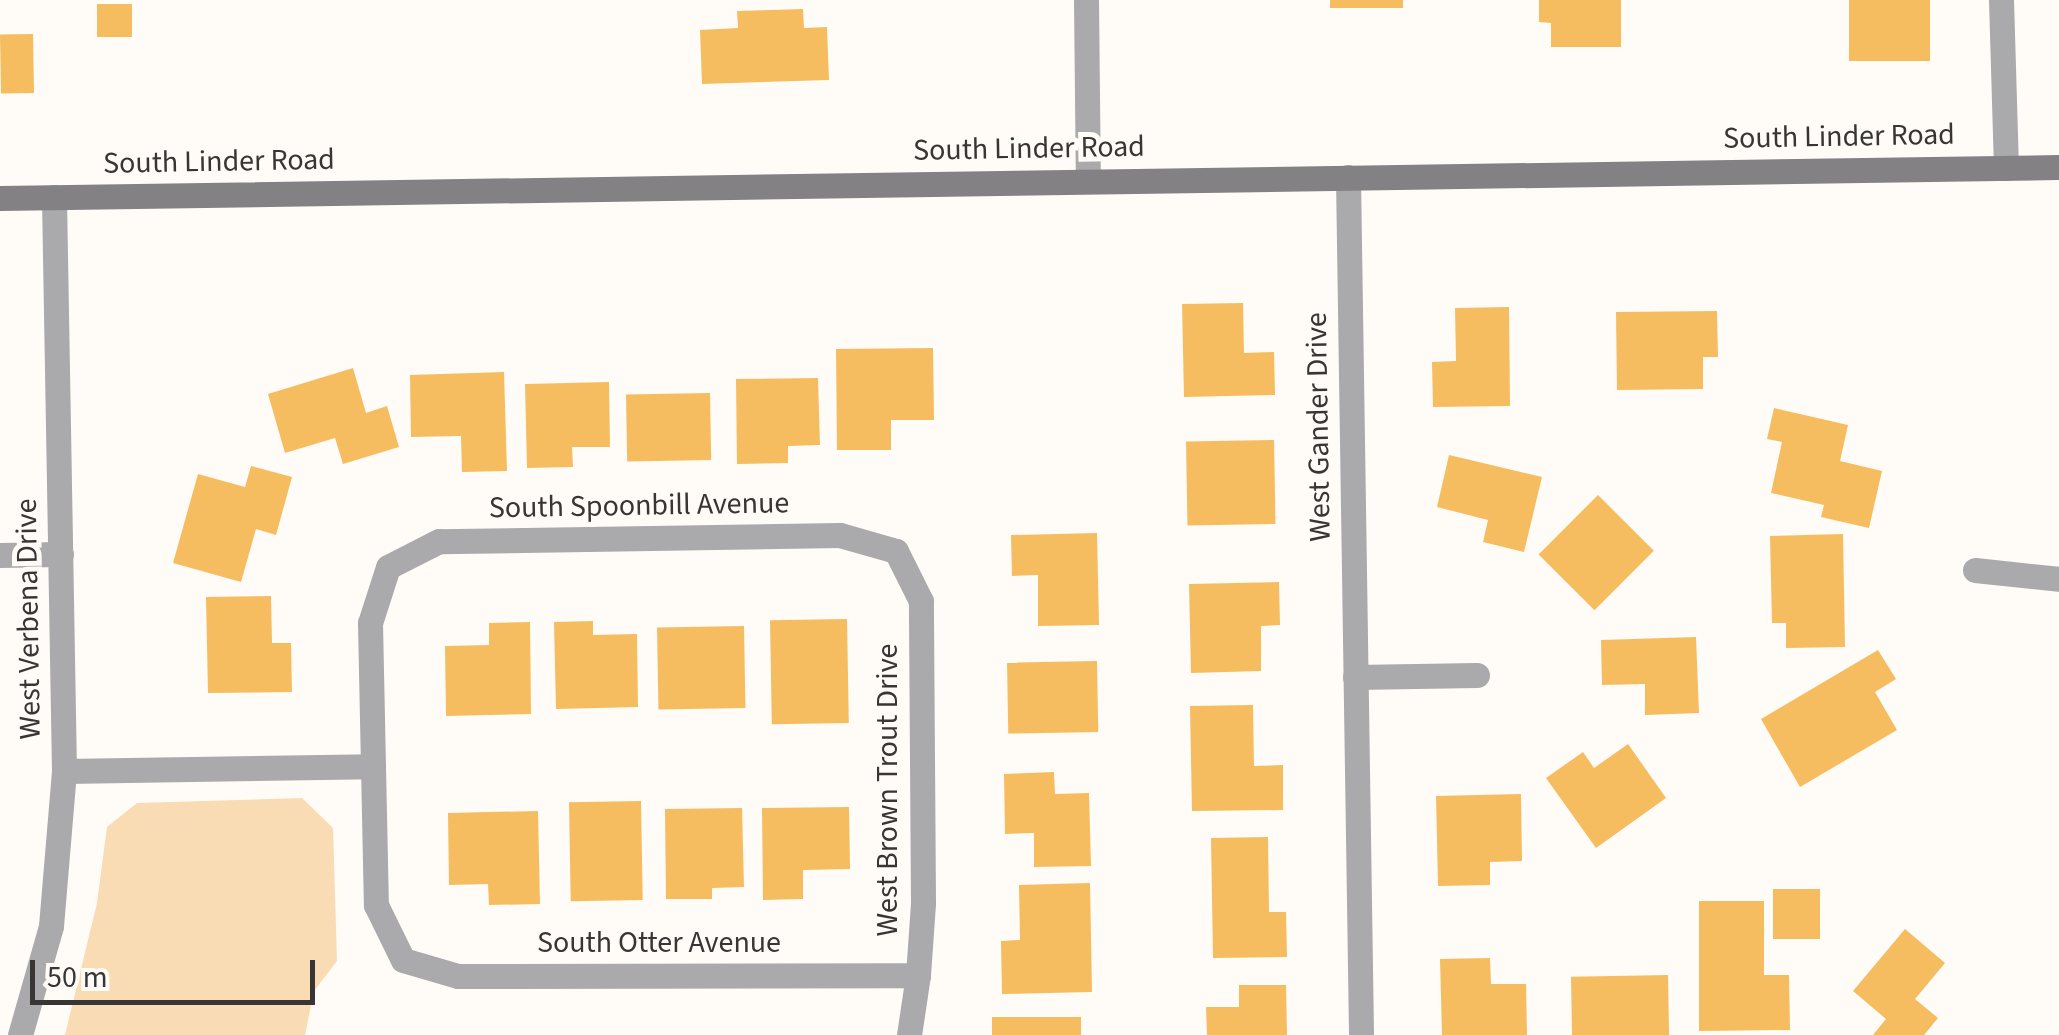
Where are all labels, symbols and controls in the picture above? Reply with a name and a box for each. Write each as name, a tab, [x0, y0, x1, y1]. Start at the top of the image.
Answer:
street label: South Linder Road	[1723, 117, 1955, 157]
street label: South Linder Road	[913, 129, 1145, 169]
street label: South Linder Road	[103, 142, 335, 182]
street label: West Gander Drive	[1299, 312, 1339, 542]
street label: South Spoonbill Avenue	[489, 485, 789, 527]
street label: West Verbena Drive	[9, 498, 49, 740]
street label: West Brown Trout Drive	[870, 644, 906, 936]
street label: South Otter Avenue	[537, 925, 781, 961]
scale bar	[35, 940, 320, 1002]
text: 50 m	[47, 956, 108, 999]

